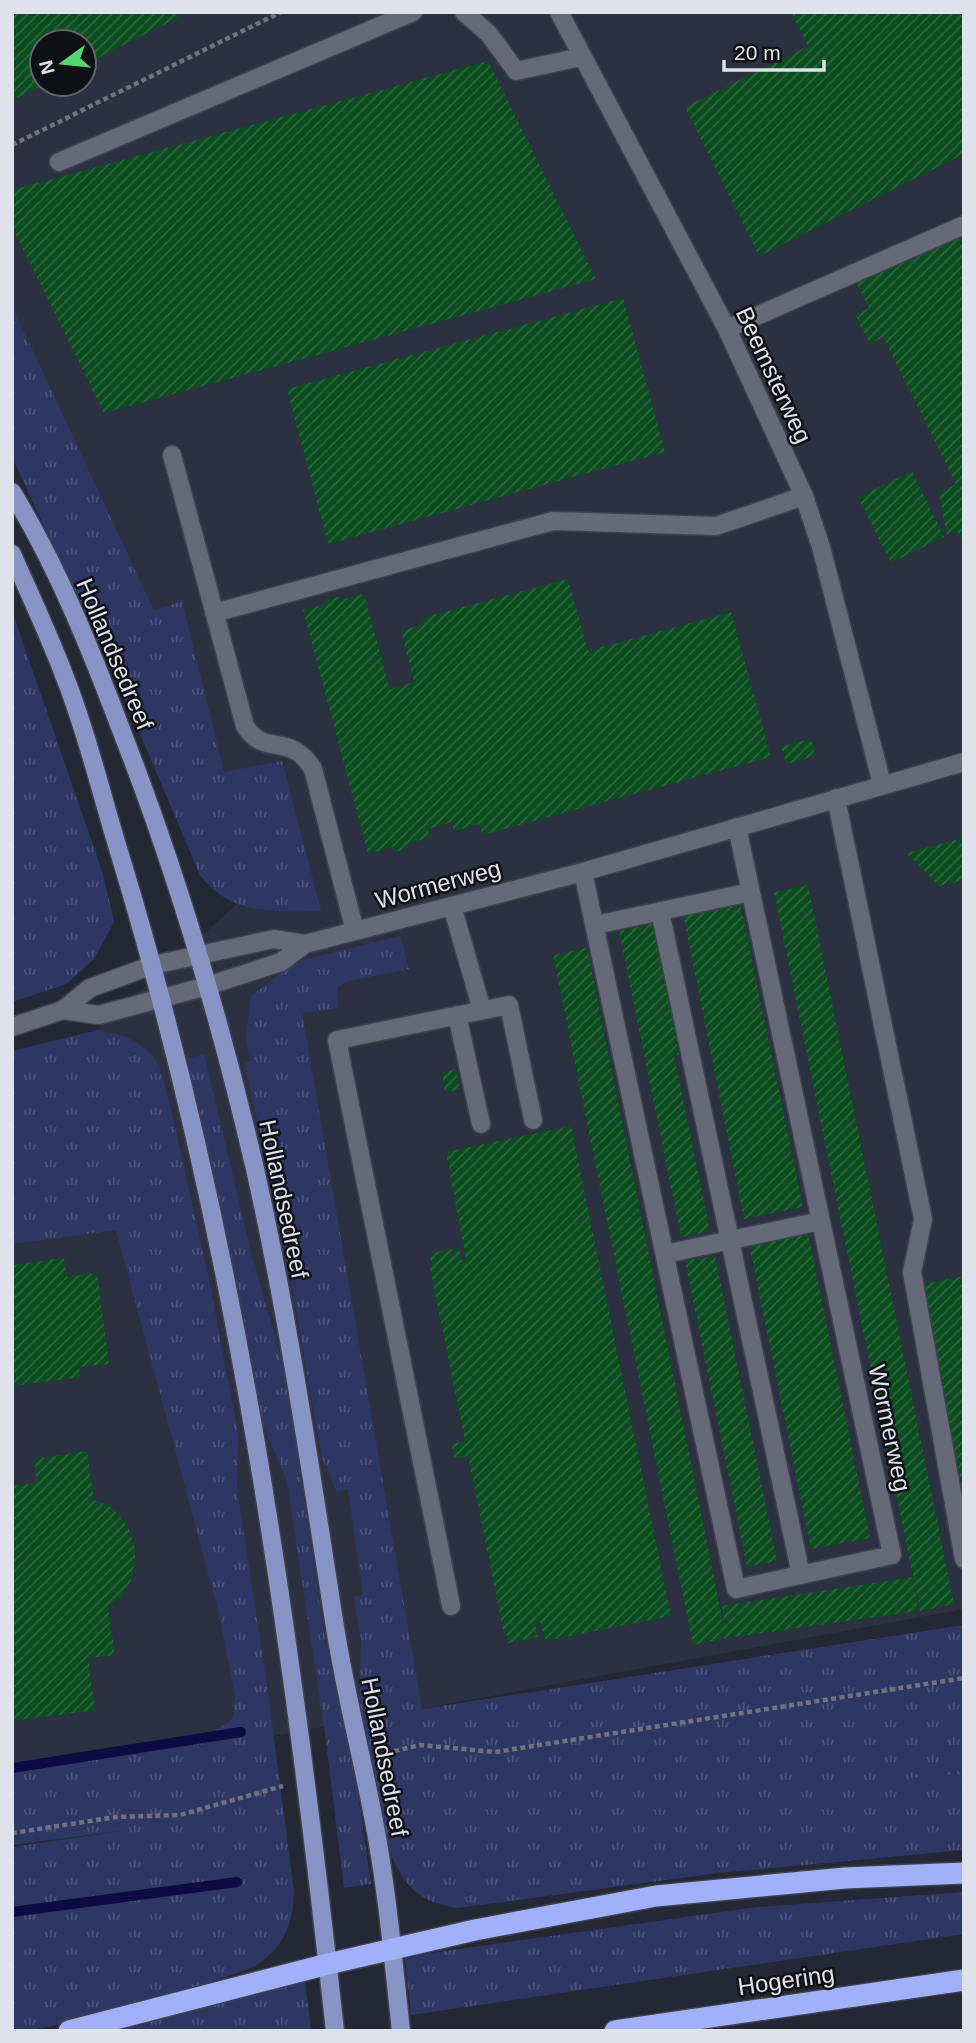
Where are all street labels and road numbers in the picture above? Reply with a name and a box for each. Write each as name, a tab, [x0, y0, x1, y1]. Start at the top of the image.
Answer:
street label: Beemsterweg	[731, 303, 817, 447]
street label: Hollandsedreef	[71, 574, 159, 734]
street label: Wormerweg	[372, 854, 504, 914]
street label: Hollandsedreef	[254, 1117, 314, 1281]
street label: Wormerweg	[863, 1362, 917, 1494]
street label: Hollandsedreef	[356, 1675, 414, 1839]
street label: Hogering	[736, 1960, 836, 2000]

